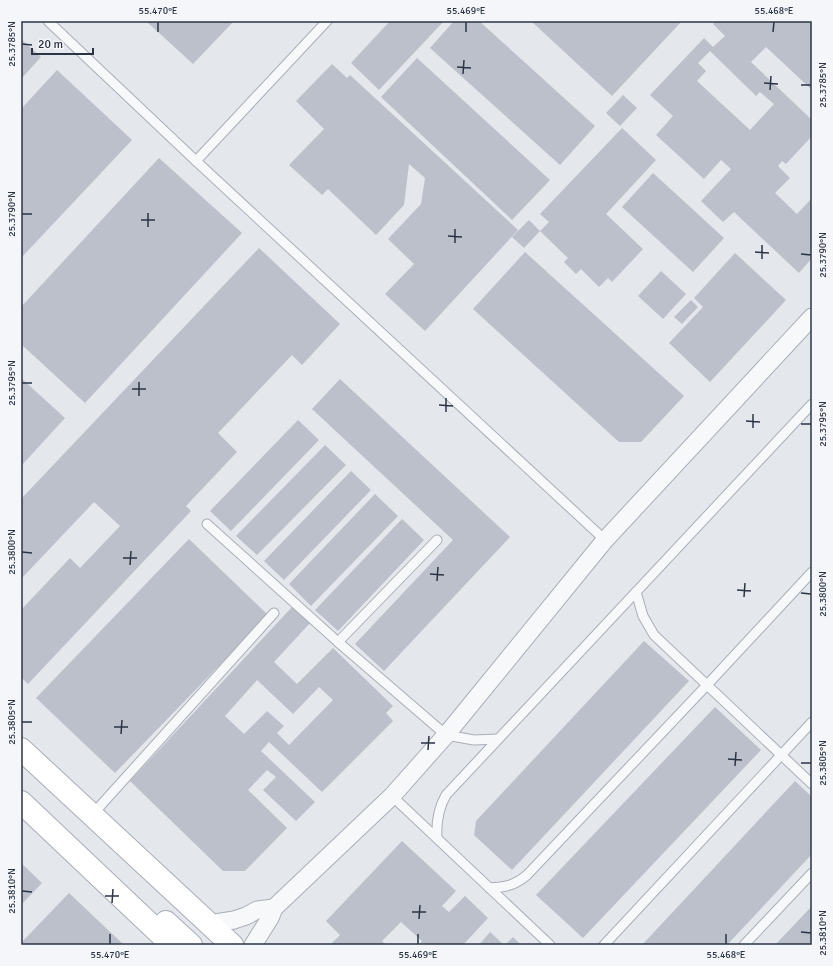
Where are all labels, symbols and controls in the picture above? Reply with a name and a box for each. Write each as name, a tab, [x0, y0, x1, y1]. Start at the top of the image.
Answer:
text: 55.470°E	[139, 5, 178, 17]
text: 55.469°E	[447, 5, 486, 17]
text: 55.468°E	[755, 5, 794, 17]
text: 25.3785°N	[6, 21, 18, 67]
scale bar	[32, 30, 93, 56]
text: 20 m	[38, 37, 63, 52]
text: 25.3785°N	[817, 62, 829, 108]
text: 25.3790°N	[6, 191, 18, 237]
text: 25.3790°N	[817, 232, 829, 278]
text: 25.3795°N	[6, 360, 18, 406]
text: 25.3795°N	[817, 401, 829, 447]
text: 25.3800°N	[6, 529, 18, 575]
text: 25.3800°N	[817, 571, 829, 617]
text: 25.3805°N	[6, 699, 18, 745]
text: 25.3805°N	[817, 740, 829, 786]
text: 25.3810°N	[6, 868, 18, 914]
text: 25.3810°N	[817, 910, 829, 956]
text: 55.470°E	[91, 949, 130, 961]
text: 55.469°E	[399, 949, 438, 961]
text: 55.468°E	[707, 949, 746, 961]

